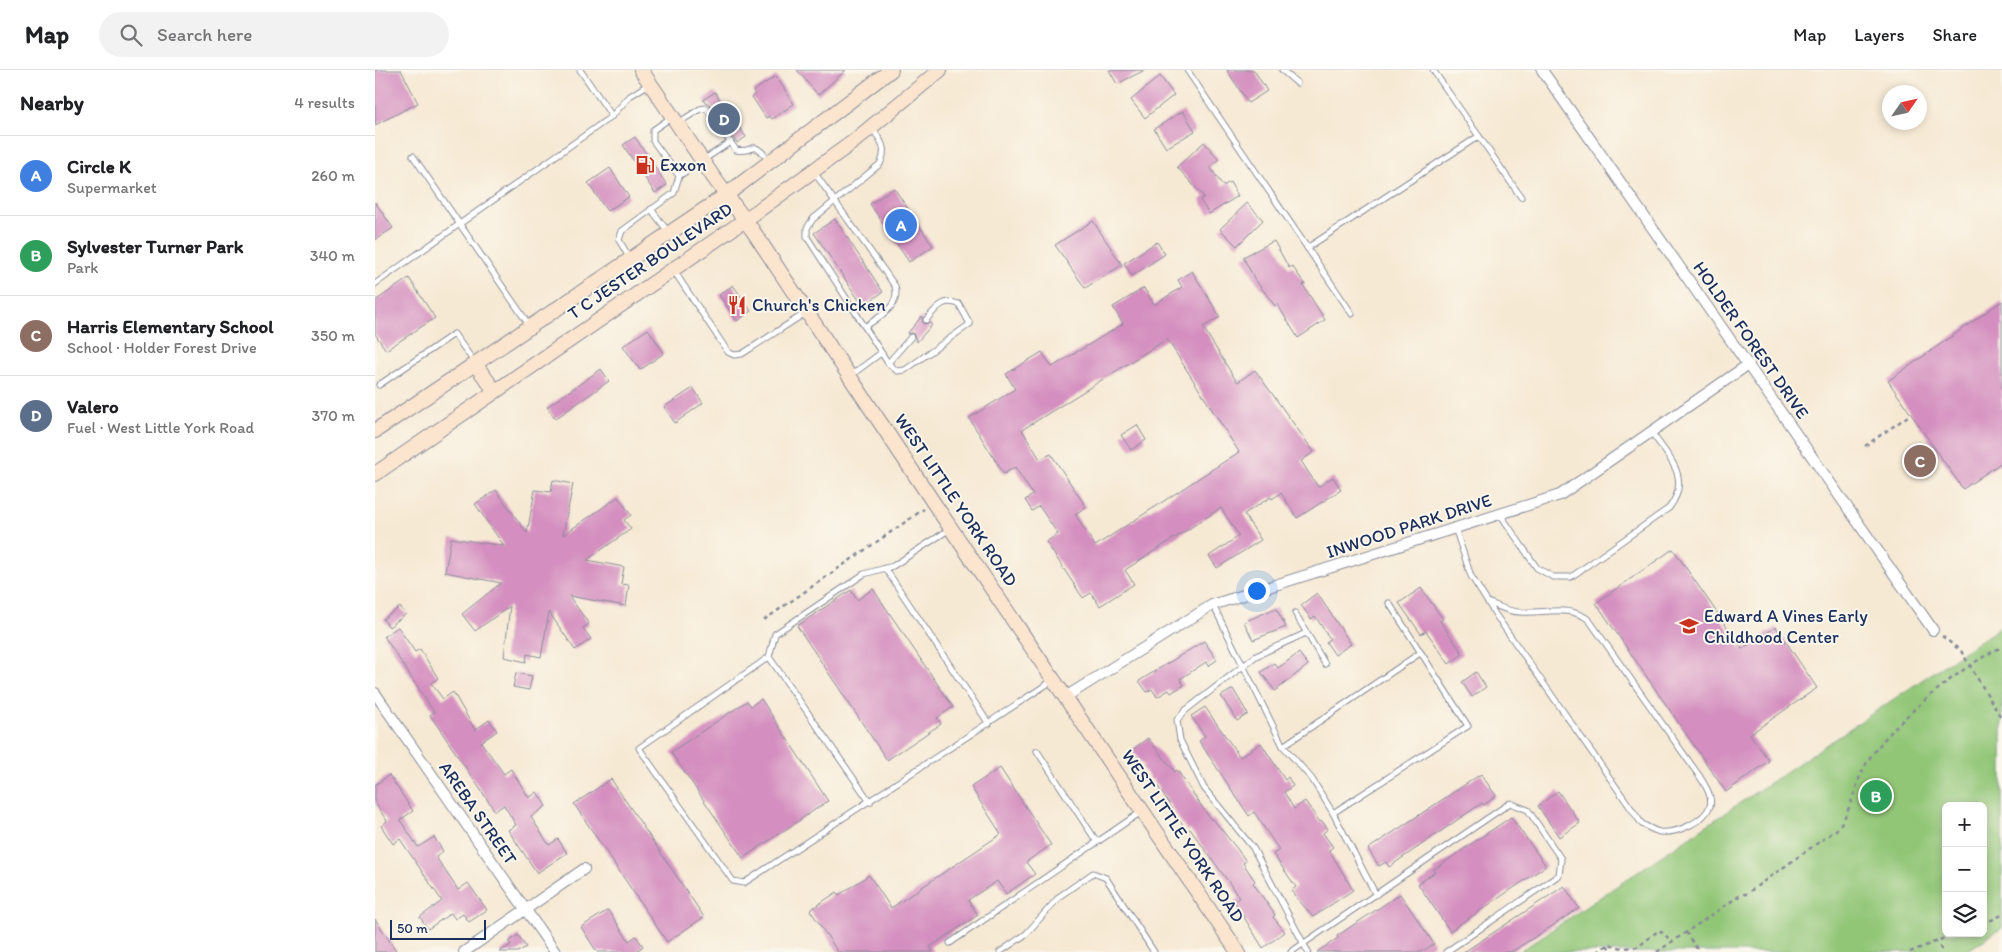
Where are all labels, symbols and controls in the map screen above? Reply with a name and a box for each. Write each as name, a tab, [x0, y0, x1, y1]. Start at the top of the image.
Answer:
search box	[99, 12, 449, 57]
text: Map	[25, 20, 69, 49]
icon: search	[117, 21, 145, 49]
text: Search here	[157, 23, 252, 46]
text: Map	[1793, 24, 1826, 46]
text: Layers	[1854, 24, 1904, 46]
text: Share	[1932, 24, 1977, 46]
north arrow	[1882, 85, 1927, 130]
text: Nearby	[20, 90, 84, 115]
text: 4 results	[294, 93, 355, 112]
pin: D	[708, 100, 740, 138]
fuel station icon: Exxon	[634, 154, 656, 176]
place label: Exxon	[660, 154, 707, 176]
text: Circle K	[67, 155, 131, 178]
text: A	[31, 166, 41, 185]
text: 260 m	[311, 166, 355, 185]
text: Supermarket	[67, 178, 157, 197]
street label: T C JESTER BOULEVARD	[563, 198, 737, 324]
pin: A	[885, 206, 917, 244]
text: Sylvester Turner Park	[67, 235, 243, 258]
text: B	[31, 246, 41, 265]
text: 340 m	[310, 246, 355, 265]
street label: HOLDER FOREST DRIVE	[1688, 257, 1814, 423]
text: Park	[67, 258, 98, 277]
restaurant icon: Church's Chicken	[726, 294, 748, 316]
place label: Church's Chicken	[752, 294, 886, 316]
text: Harris Elementary School	[67, 315, 274, 338]
text: C	[31, 326, 41, 345]
text: 350 m	[311, 326, 355, 345]
text: School · Holder Forest Drive	[67, 338, 257, 357]
text: Valero	[67, 395, 119, 418]
text: D	[31, 406, 41, 425]
text: 370 m	[311, 406, 355, 425]
street label: WEST LITTLE YORK ROAD	[890, 409, 1022, 591]
text: Fuel · West Little York Road	[67, 418, 254, 437]
pin: C	[1904, 442, 1936, 480]
street label: INWOOD PARK DRIVE	[1324, 489, 1494, 563]
your location	[1244, 578, 1270, 604]
place label: Edward A Vines Early Childhood Center	[1704, 605, 1868, 648]
school or university icon: Edward A Vines Early Childhood Center	[1678, 615, 1700, 637]
street label: WEST LITTLE YORK ROAD	[1117, 745, 1249, 927]
street label: AREBA STREET	[434, 757, 522, 869]
pin: B	[1860, 777, 1892, 815]
map controls	[1942, 802, 1987, 937]
button: +	[1942, 802, 1987, 847]
button: −	[1942, 847, 1987, 892]
button: layers	[1942, 892, 1987, 937]
scale bar	[390, 917, 486, 940]
text: 50 m	[397, 920, 428, 937]

